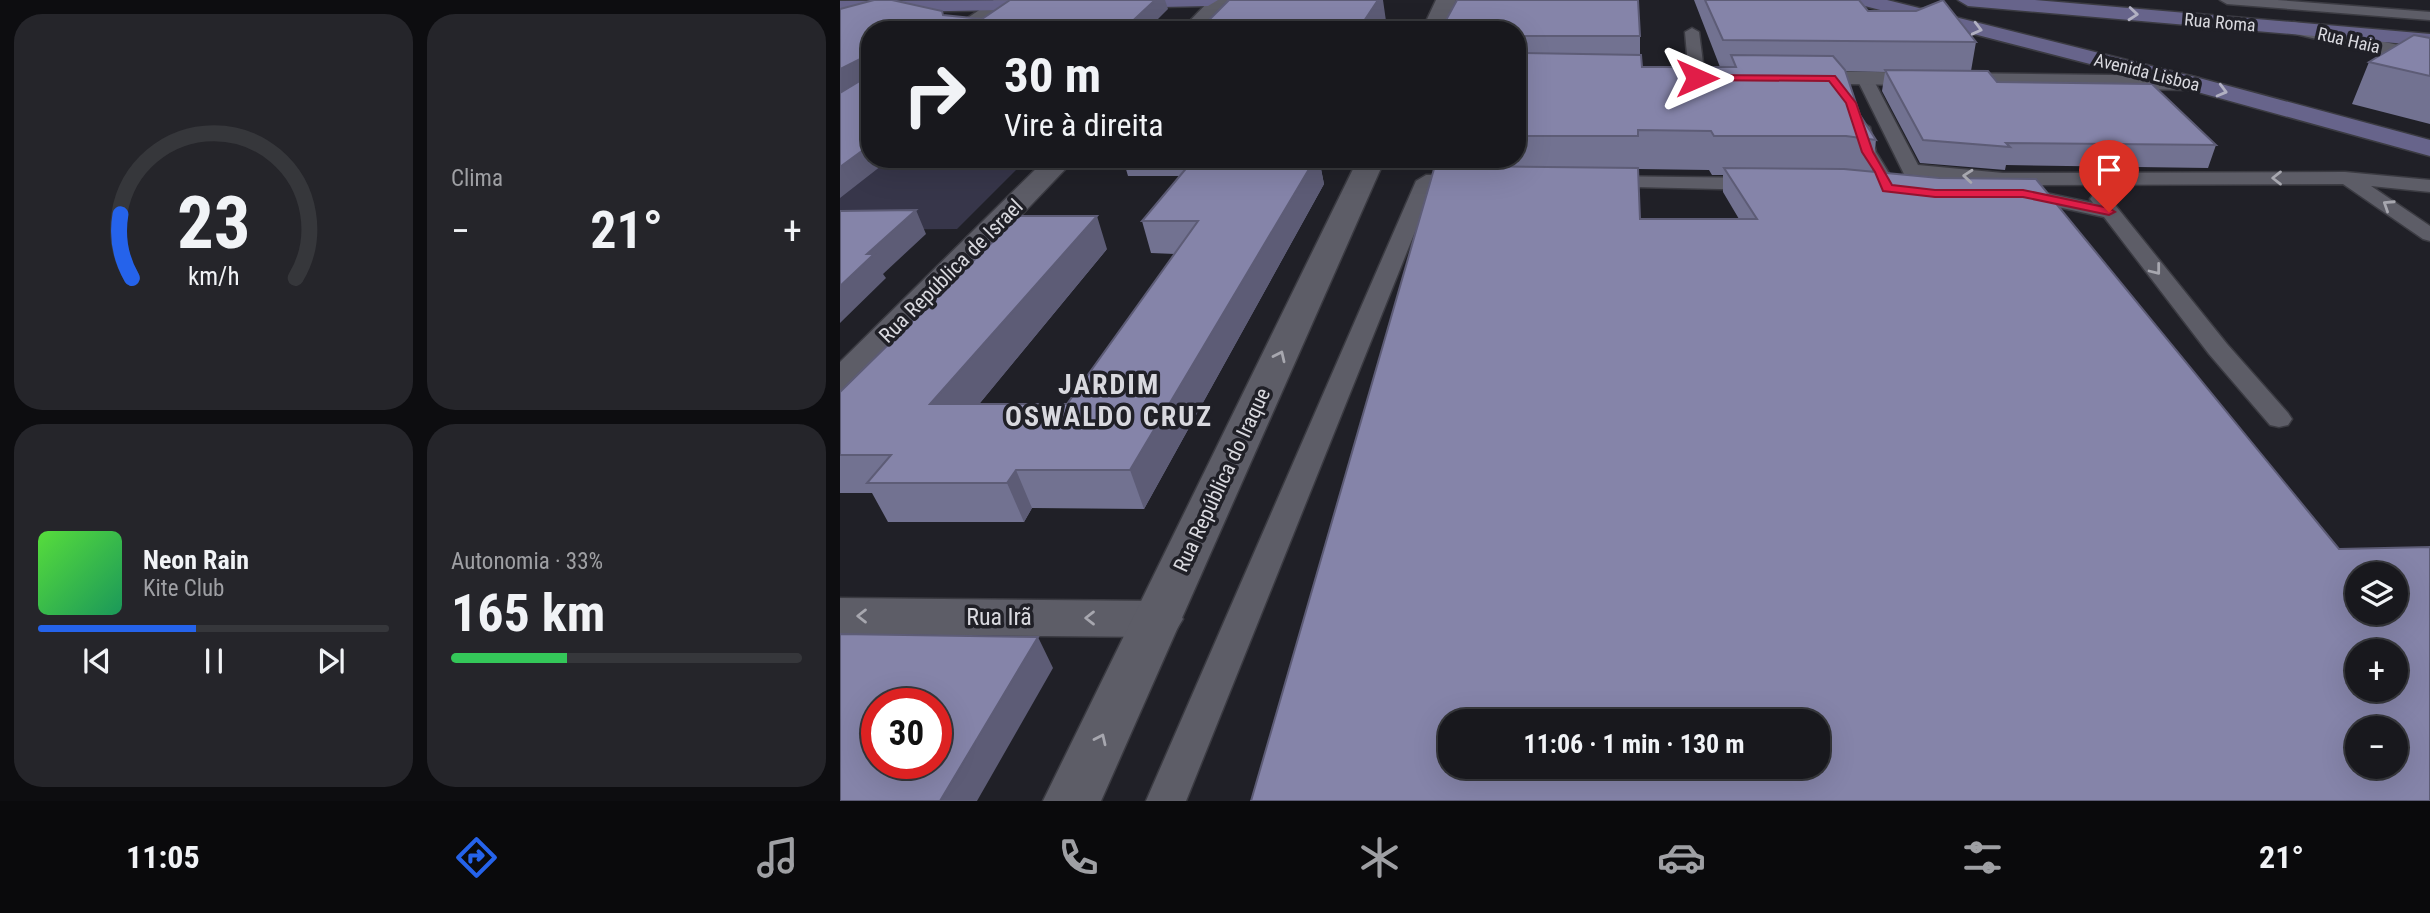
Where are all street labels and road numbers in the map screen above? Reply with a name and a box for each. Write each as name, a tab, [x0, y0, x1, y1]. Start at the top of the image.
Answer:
street label: Rua Roma	[2183, 8, 2257, 36]
street label: Rua Haia	[2316, 23, 2382, 57]
street label: Avenida Lisboa	[2092, 49, 2202, 95]
street label: Rua República de Israel	[874, 194, 1028, 348]
street label: Rua República do Iraque	[1169, 384, 1275, 576]
street label: Rua Irã	[966, 603, 1032, 631]

